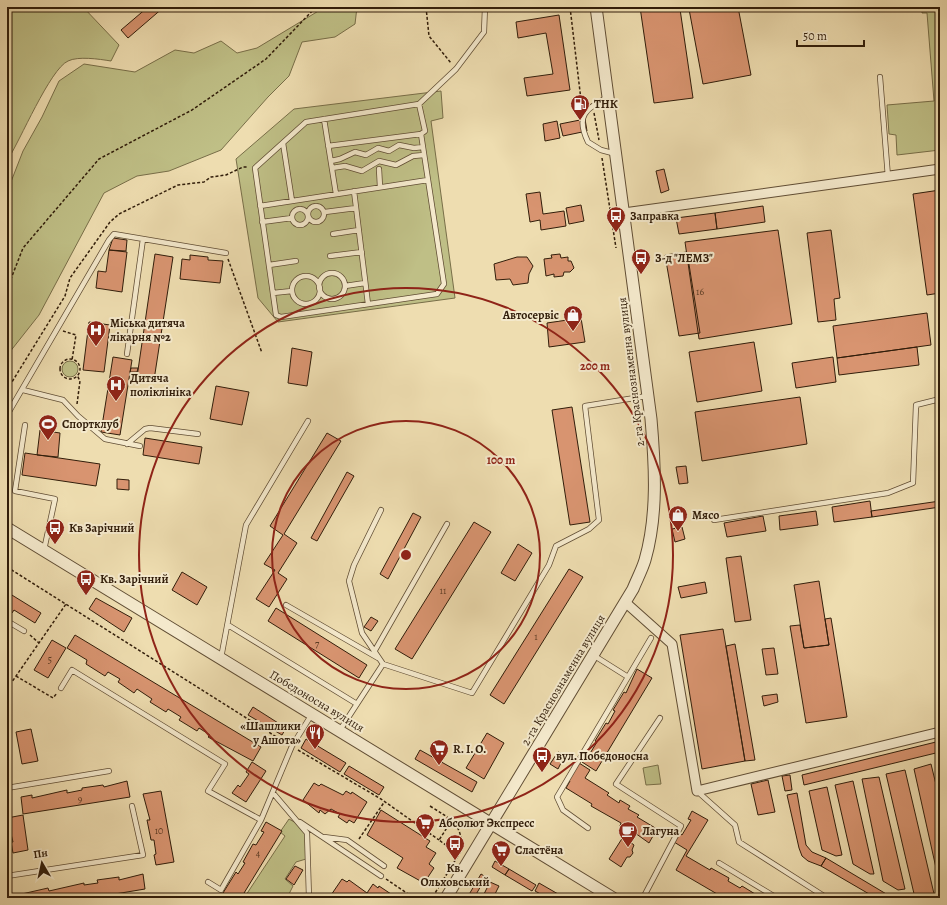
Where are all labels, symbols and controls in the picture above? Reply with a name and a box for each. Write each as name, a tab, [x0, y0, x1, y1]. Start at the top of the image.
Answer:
scale bar	[797, 22, 864, 48]
text: 50 m	[803, 28, 827, 44]
fuel station icon: ТНК	[569, 93, 591, 121]
place label: ТНК	[594, 96, 618, 112]
bus stop icon: Заправка	[605, 205, 627, 233]
place label: Заправка	[630, 208, 680, 224]
bus stop icon: З-д "ЛЕМЗ"	[630, 247, 652, 275]
place label: З-д "ЛЕМЗ"	[655, 250, 713, 266]
house number: 16	[696, 285, 704, 298]
street label: 2-га Краснознаменна вулиця	[614, 296, 648, 448]
shop icon: Автосервіс	[562, 304, 584, 332]
place label: Автосервіс	[502, 307, 559, 323]
place label: Міська дитяча лікарня №2	[109, 315, 185, 345]
hospital icon: Міська дитяча лікарня №2	[85, 319, 107, 347]
text: 200 m	[580, 358, 610, 374]
place label: Дитяча поліклініка	[130, 370, 192, 400]
hospital icon: Дитяча поліклініка	[105, 374, 127, 402]
sports icon: Спортклуб	[37, 413, 59, 441]
place label: Спортклуб	[62, 416, 119, 432]
text: 100 m	[487, 452, 515, 468]
shop icon: Мясо	[667, 504, 689, 532]
place label: Мясо	[692, 507, 719, 523]
bus stop icon: Кв Зарічний	[44, 517, 66, 545]
place label: Кв Зарічний	[69, 520, 135, 536]
centre of rings	[399, 548, 413, 562]
bus stop icon: Кв. Зарічний	[75, 568, 97, 596]
place label: Кв. Зарічний	[100, 571, 169, 587]
house number: 11	[440, 584, 447, 597]
street label: 2-га Краснознаменна вулиця	[517, 611, 609, 749]
house number: 1	[534, 630, 538, 643]
house number: 7	[315, 637, 320, 650]
house number: 5	[48, 653, 52, 666]
street label: Победоносна вулиця	[267, 666, 368, 736]
place label: «Шашлики у Ашота»	[240, 718, 302, 748]
restaurant icon: «Шашлики у Ашота»	[304, 722, 326, 750]
supermarket icon: R. I. O.	[428, 738, 450, 766]
place label: R. I. O.	[453, 741, 486, 757]
bus stop icon: вул. Побєдоносна	[531, 745, 553, 773]
place label: вул. Побєдоносна	[556, 748, 649, 764]
house number: 9	[78, 792, 83, 805]
supermarket icon: Абсолют Экспресс	[414, 812, 436, 840]
place label: Абсолют Экспресс	[438, 815, 534, 831]
cafe icon: Лагуна	[617, 820, 639, 848]
place label: Лагуна	[642, 823, 680, 839]
house number: 10	[155, 824, 163, 837]
bus stop icon: Кв. Ольховський	[444, 833, 466, 861]
supermarket icon: Сластёна	[490, 839, 512, 867]
place label: Сластёна	[515, 842, 564, 858]
north arrow	[22, 843, 62, 883]
text: Пн	[32, 845, 49, 862]
house number: 4	[256, 847, 261, 860]
place label: Кв. Ольховський	[420, 860, 490, 890]

